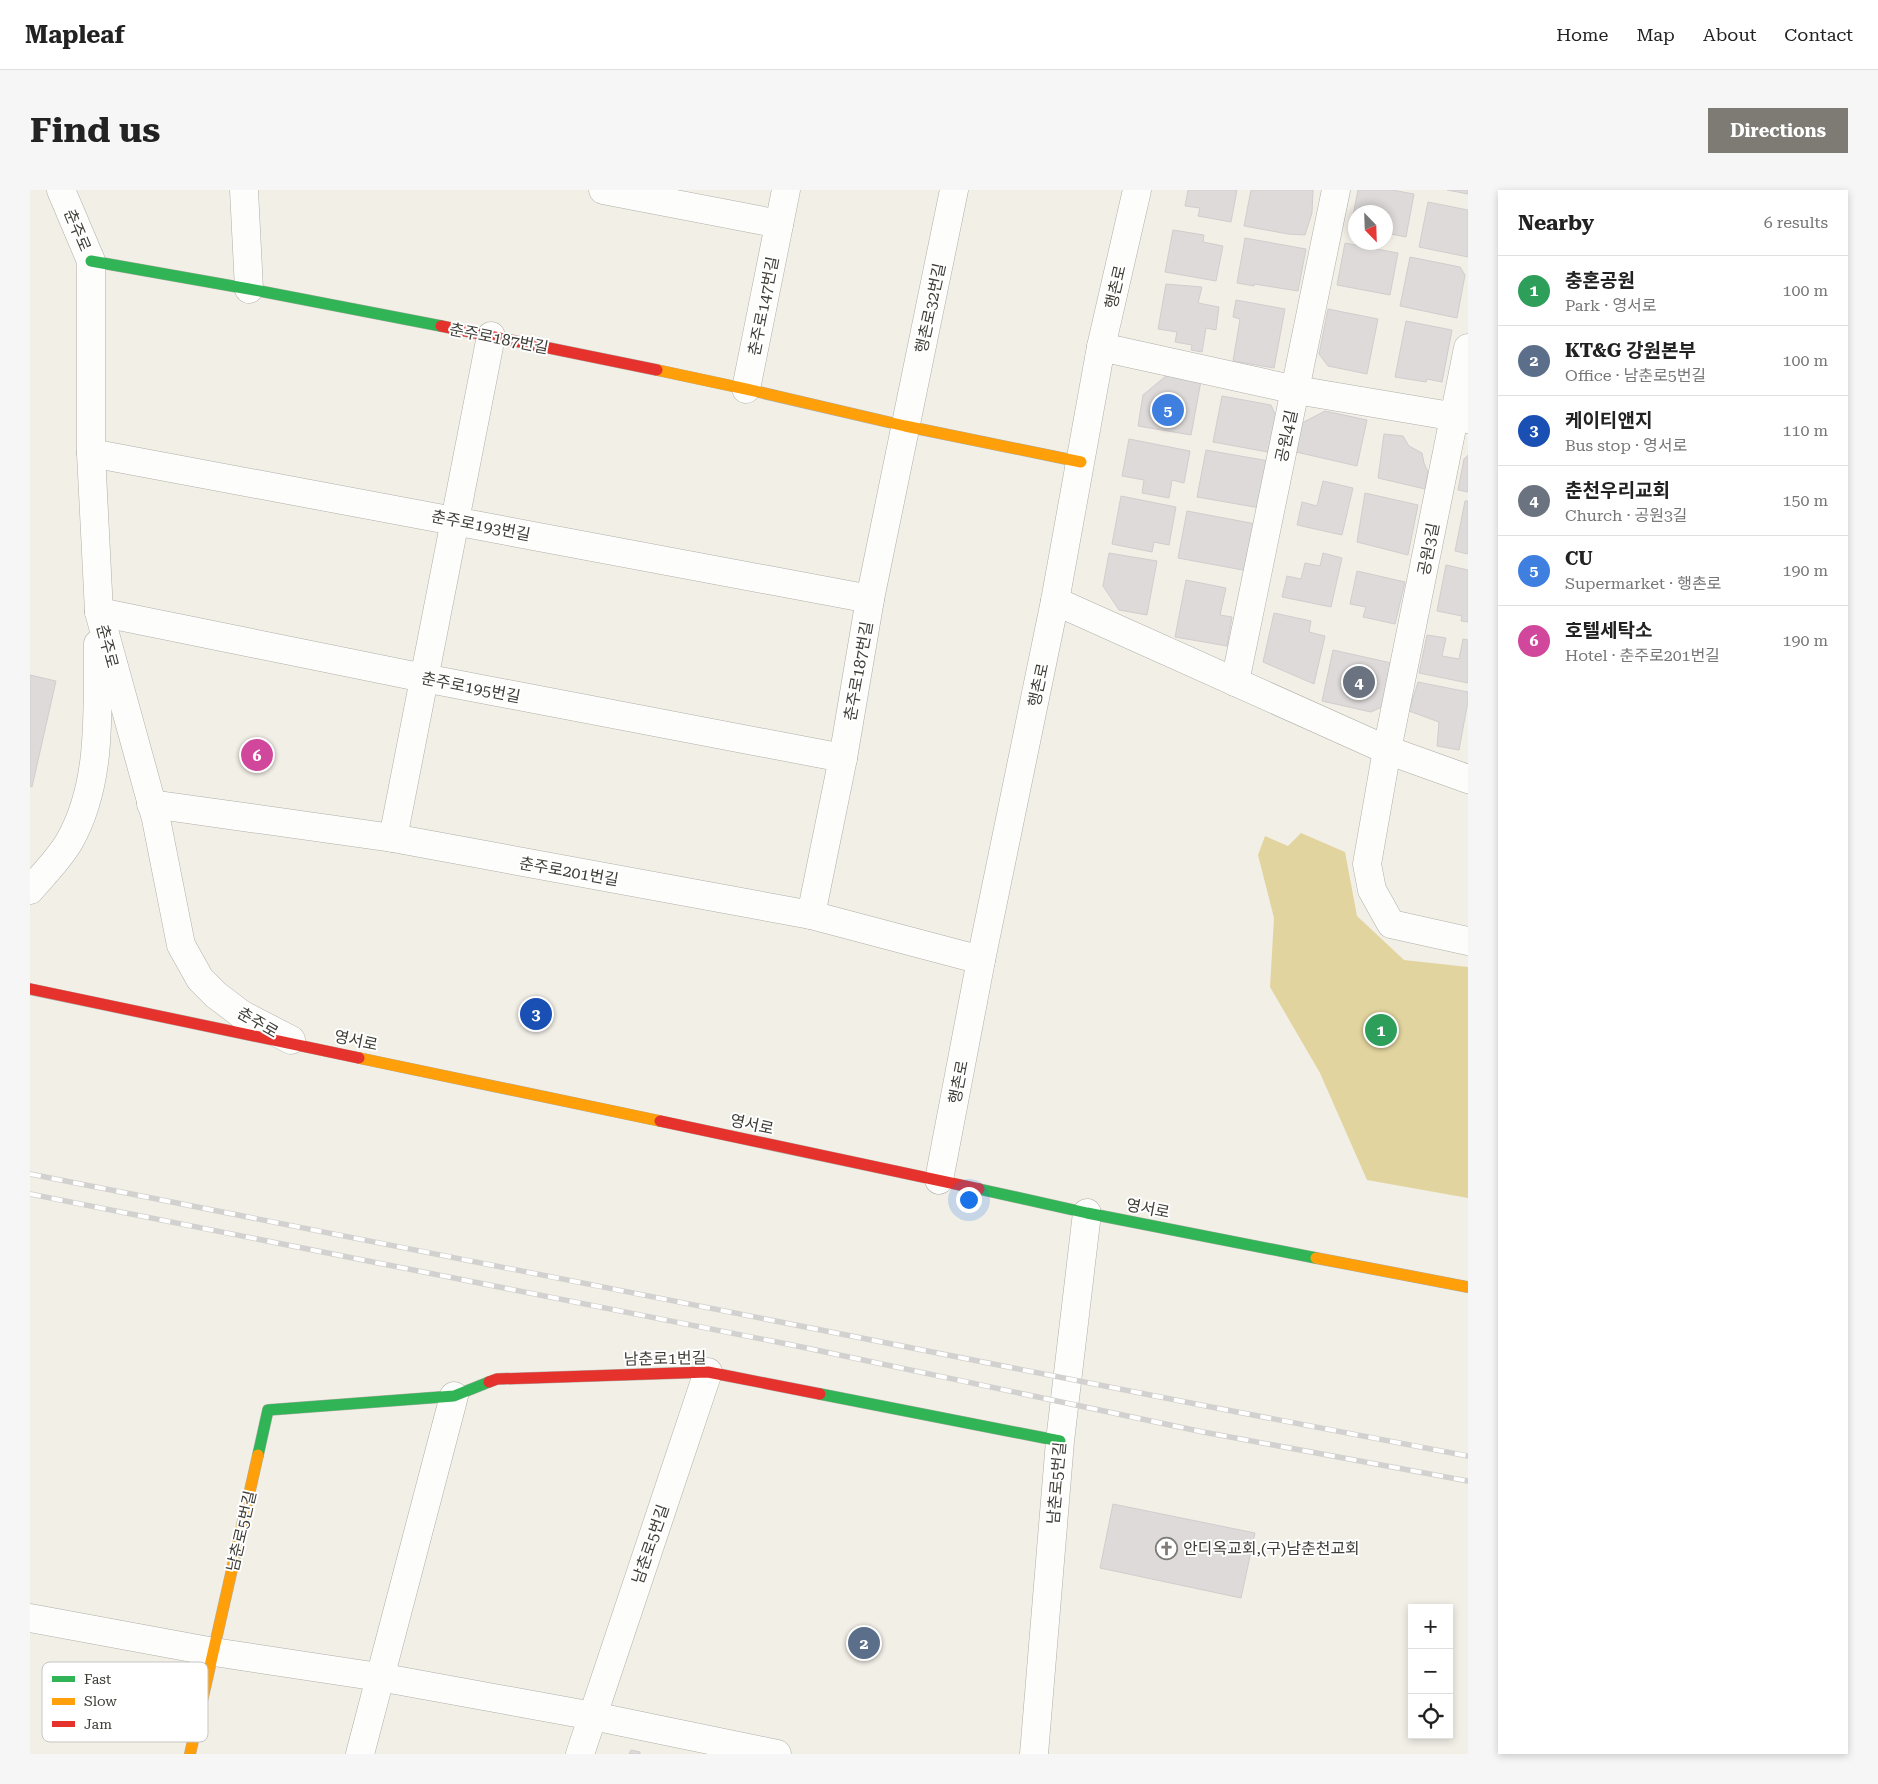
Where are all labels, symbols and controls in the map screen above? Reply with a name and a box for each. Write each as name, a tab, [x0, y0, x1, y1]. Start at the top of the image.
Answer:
text: Mapleaf	[25, 21, 125, 49]
text: Home	[1556, 24, 1608, 45]
text: Map	[1636, 24, 1675, 45]
text: About	[1703, 24, 1756, 45]
text: Contact	[1784, 24, 1853, 45]
button: Directions	[1708, 108, 1848, 153]
text: Find us	[30, 110, 160, 151]
north arrow	[1348, 205, 1393, 250]
street label: 춘주로	[60, 206, 95, 254]
text: Nearby	[1518, 211, 1594, 235]
text: 6 results	[1764, 213, 1828, 232]
street label: 춘주로147번길	[745, 255, 782, 357]
street label: 행촌로32번길	[912, 261, 949, 355]
street label: 행촌로	[1101, 263, 1130, 311]
text: 충혼공원	[1565, 269, 1635, 292]
text: 1	[1530, 281, 1538, 300]
text: 100 m	[1782, 281, 1828, 300]
text: Park · 영서로	[1565, 296, 1657, 315]
street label: 춘주로187번길	[448, 320, 550, 357]
text: KT&G 강원본부	[1565, 339, 1696, 362]
text: 2	[1530, 351, 1538, 370]
text: 100 m	[1782, 351, 1828, 370]
text: Office · 남춘로5번길	[1565, 366, 1706, 385]
pin: 5	[1152, 391, 1184, 429]
street label: 공원4길	[1272, 408, 1301, 464]
text: 케이티앤지	[1565, 409, 1652, 432]
text: 3	[1530, 421, 1538, 440]
text: 110 m	[1782, 421, 1828, 440]
text: Bus stop · 영서로	[1565, 436, 1687, 455]
text: 춘천우리교회	[1565, 479, 1670, 502]
text: 4	[1530, 491, 1538, 510]
text: 150 m	[1782, 491, 1828, 510]
text: Church · 공원3길	[1565, 506, 1688, 525]
street label: 춘주로193번길	[430, 507, 532, 544]
street label: 공원3길	[1414, 521, 1443, 577]
text: CU	[1565, 547, 1593, 570]
text: 5	[1530, 561, 1538, 580]
text: 190 m	[1782, 561, 1828, 580]
text: Supermarket · 행촌로	[1565, 574, 1721, 593]
text: 호텔세탁소	[1565, 619, 1652, 642]
street label: 춘주로187번길	[840, 620, 877, 722]
street label: 춘주로	[93, 622, 122, 670]
text: 6	[1530, 631, 1538, 650]
text: 190 m	[1782, 631, 1828, 650]
text: Hotel · 춘주로201번길	[1565, 646, 1720, 665]
street label: 행촌로	[1025, 661, 1052, 709]
pin: 4	[1343, 663, 1375, 701]
street label: 춘주로195번길	[420, 669, 522, 706]
pin: 6	[241, 736, 273, 774]
street label: 춘주로201번길	[518, 853, 620, 890]
pin: 3	[520, 995, 552, 1033]
street label: 춘주로	[234, 1003, 282, 1042]
pin: 1	[1365, 1011, 1397, 1049]
street label: 영서로	[332, 1027, 380, 1054]
street label: 행촌로	[945, 1058, 972, 1106]
street label: 영서로	[728, 1111, 776, 1138]
your location	[956, 1187, 982, 1213]
street label: 영서로	[1124, 1195, 1172, 1222]
street label: 남춘로1번길	[624, 1348, 706, 1369]
street label: 남춘로5번길	[1043, 1441, 1070, 1525]
street label: 남춘로5번길	[223, 1489, 260, 1573]
street label: 남춘로5번길	[628, 1502, 673, 1586]
church icon: 안디옥교회,(구)남춘천교회	[1155, 1536, 1179, 1560]
place label: 안디옥교회,(구)남춘천교회	[1183, 1539, 1360, 1558]
map controls	[1408, 1604, 1453, 1739]
button: +	[1408, 1604, 1453, 1649]
pin: 2	[848, 1624, 880, 1662]
button: −	[1408, 1649, 1453, 1694]
legend	[42, 1662, 208, 1742]
text: Fast	[84, 1671, 111, 1687]
text: Slow	[84, 1693, 117, 1709]
button: locate	[1408, 1694, 1453, 1739]
text: Jam	[84, 1716, 112, 1732]

